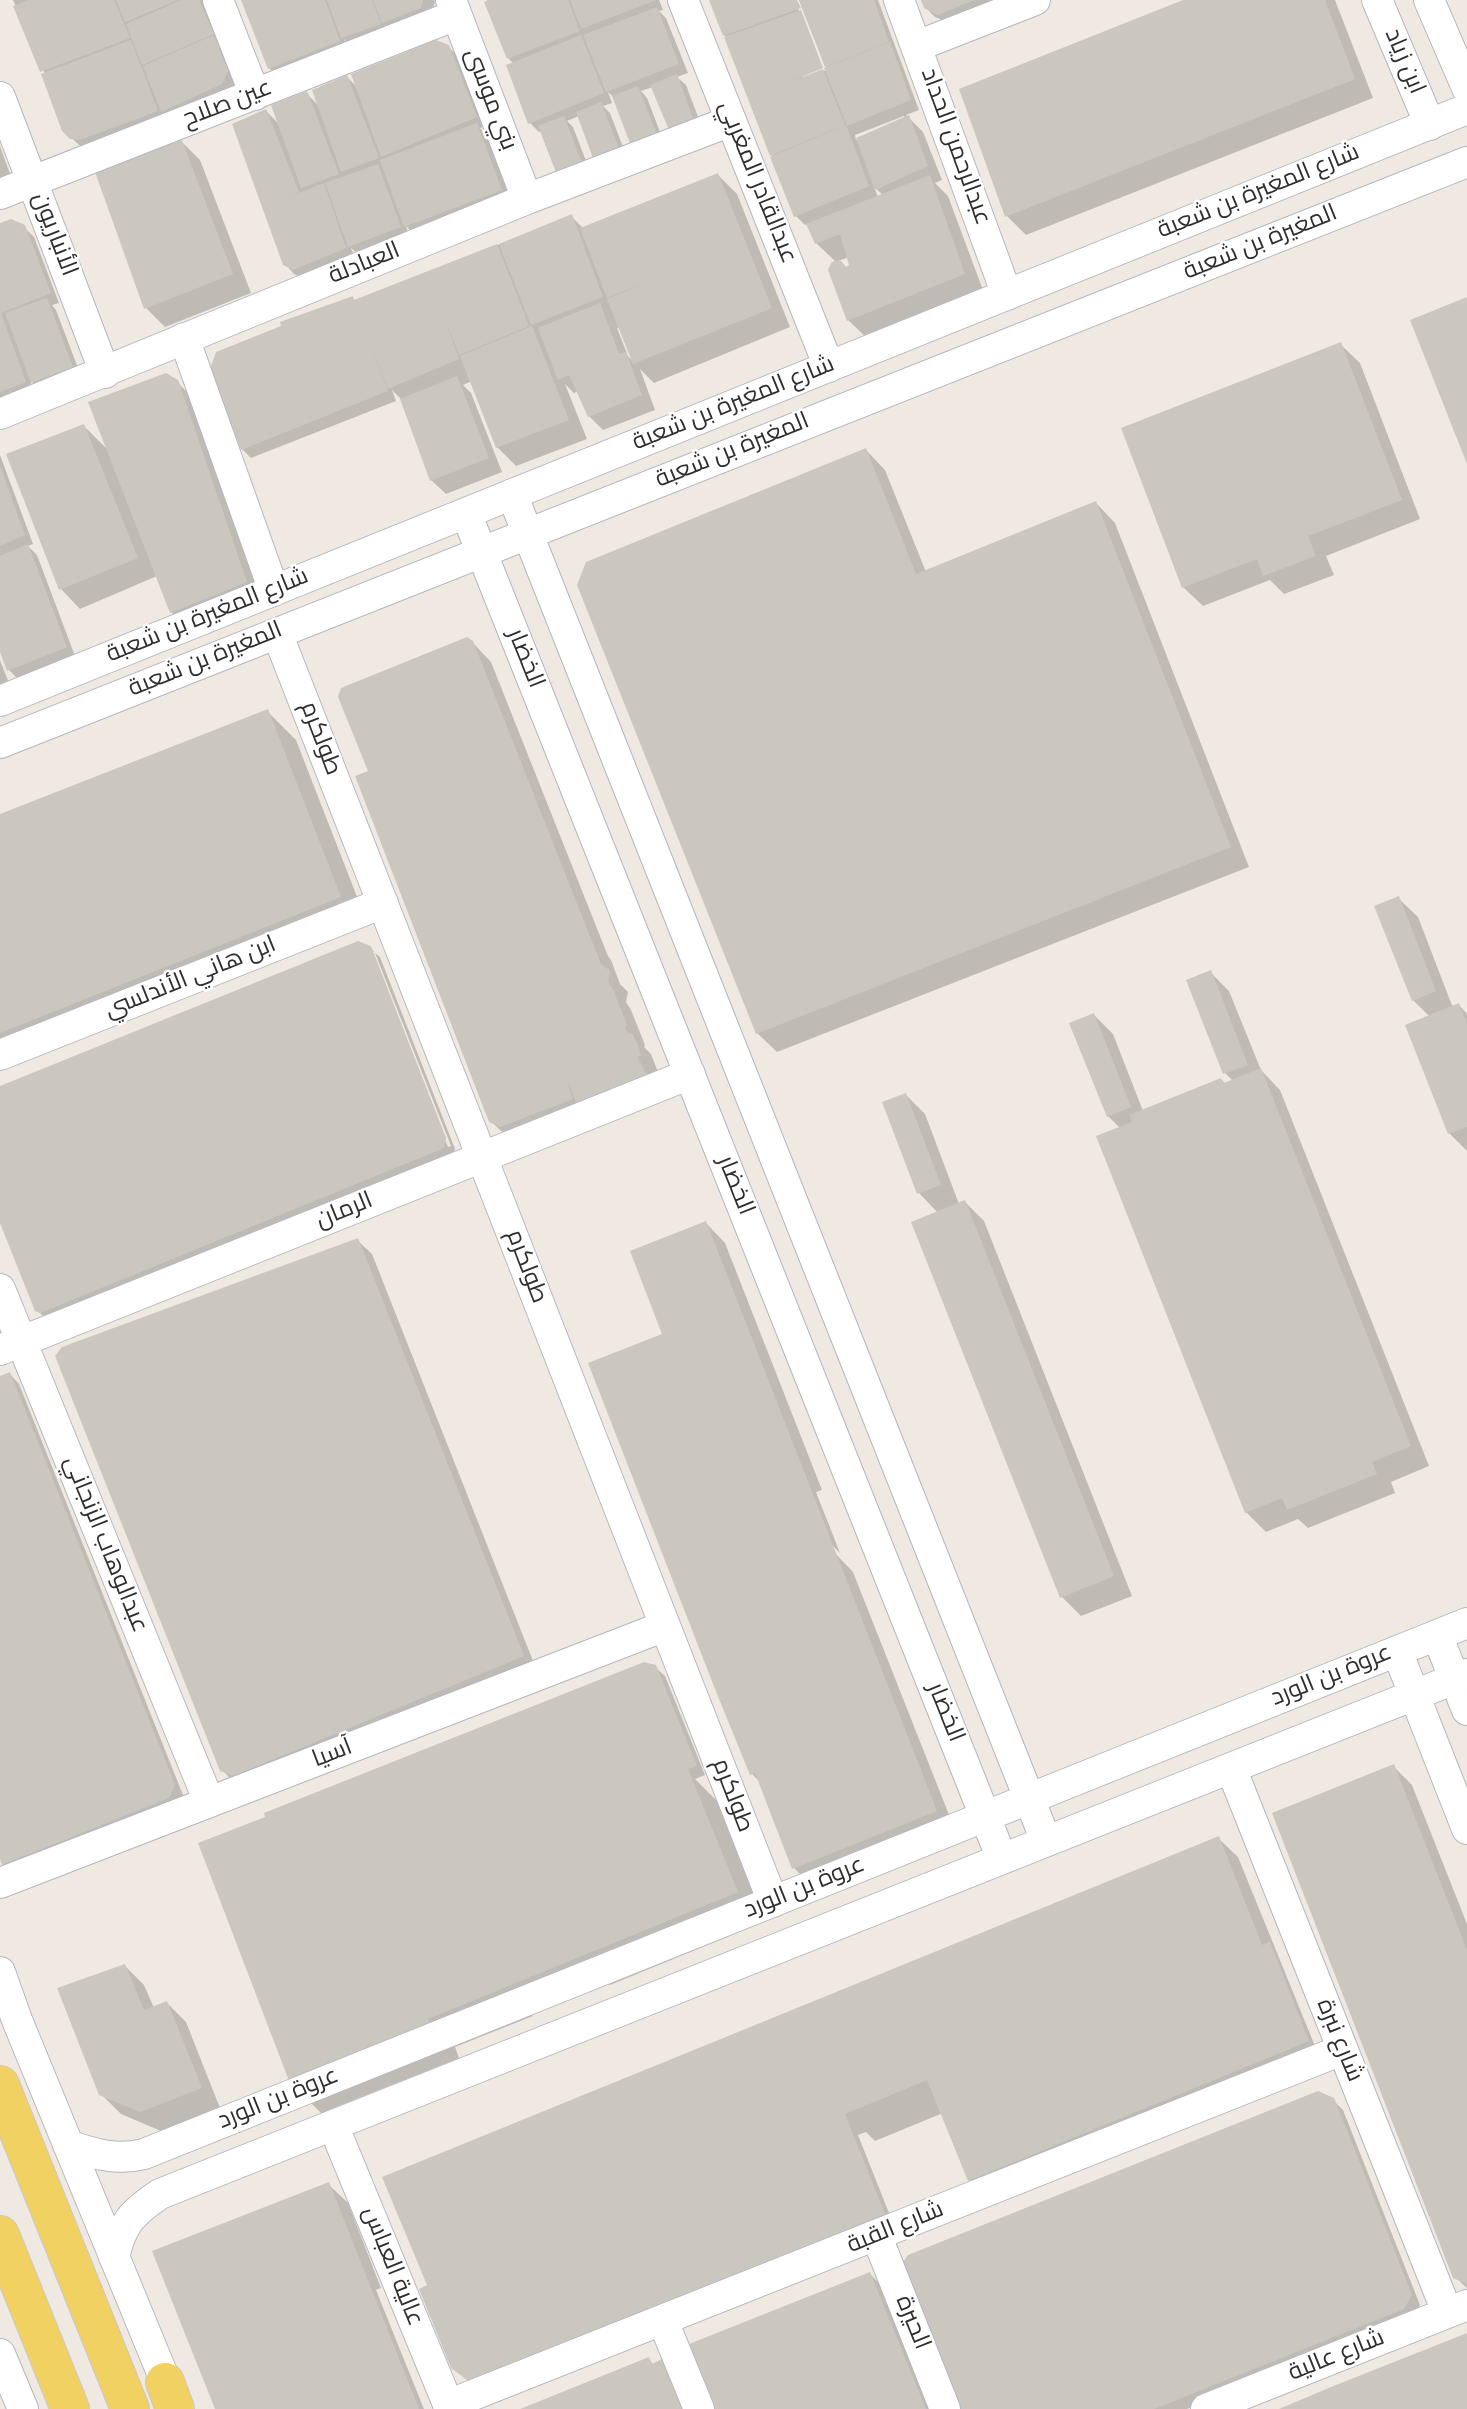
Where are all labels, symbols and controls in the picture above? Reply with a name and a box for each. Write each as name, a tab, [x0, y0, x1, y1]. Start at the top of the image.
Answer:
street label: ابن زياد	[1376, 25, 1430, 99]
street label: بني موسى	[456, 45, 522, 155]
street label: عبدالرحمن الحداد	[912, 65, 996, 229]
street label: عين صلاح	[179, 75, 277, 135]
street label: عبدالقادر المغربي	[710, 98, 802, 268]
street label: شارع المغيرة بن شعبة	[1154, 139, 1364, 247]
street label: الأنباريون	[24, 189, 82, 281]
street label: المغيرة بن شعبة	[1180, 200, 1342, 288]
street label: العبادلة	[325, 238, 405, 292]
street label: شارع المغيرة بن شعبة	[629, 351, 839, 459]
street label: المغيرة بن شعبة	[652, 408, 814, 496]
street label: شارع المغيرة بن شعبة	[103, 563, 313, 671]
street label: المغيرة بن شعبة	[125, 617, 287, 705]
street label: الخضار	[499, 625, 549, 693]
street label: طولكرم	[292, 698, 346, 780]
street label: ابن هاني الأندلسي	[101, 932, 281, 1026]
street label: الخضار	[709, 1152, 759, 1220]
street label: الرمان	[312, 1188, 378, 1236]
street label: طولكرم	[498, 1226, 552, 1308]
street label: عبدالوهاب الزنجاني	[55, 1453, 153, 1637]
street label: عروة بن الورد	[1267, 1640, 1397, 1714]
street label: الخضار	[919, 1679, 969, 1747]
street label: آسيا	[309, 1734, 357, 1776]
street label: طولكرم	[704, 1755, 758, 1837]
street label: عروة بن الورد	[740, 1852, 870, 1926]
street label: شارع نبرة	[1308, 1995, 1368, 2087]
street label: عروة بن الورد	[214, 2063, 344, 2137]
street label: شارع القبة	[844, 2197, 948, 2261]
street label: عالية العباس	[354, 2203, 428, 2331]
street label: الحيرة	[887, 2292, 935, 2354]
street label: شارع عالية	[1285, 2325, 1389, 2389]

